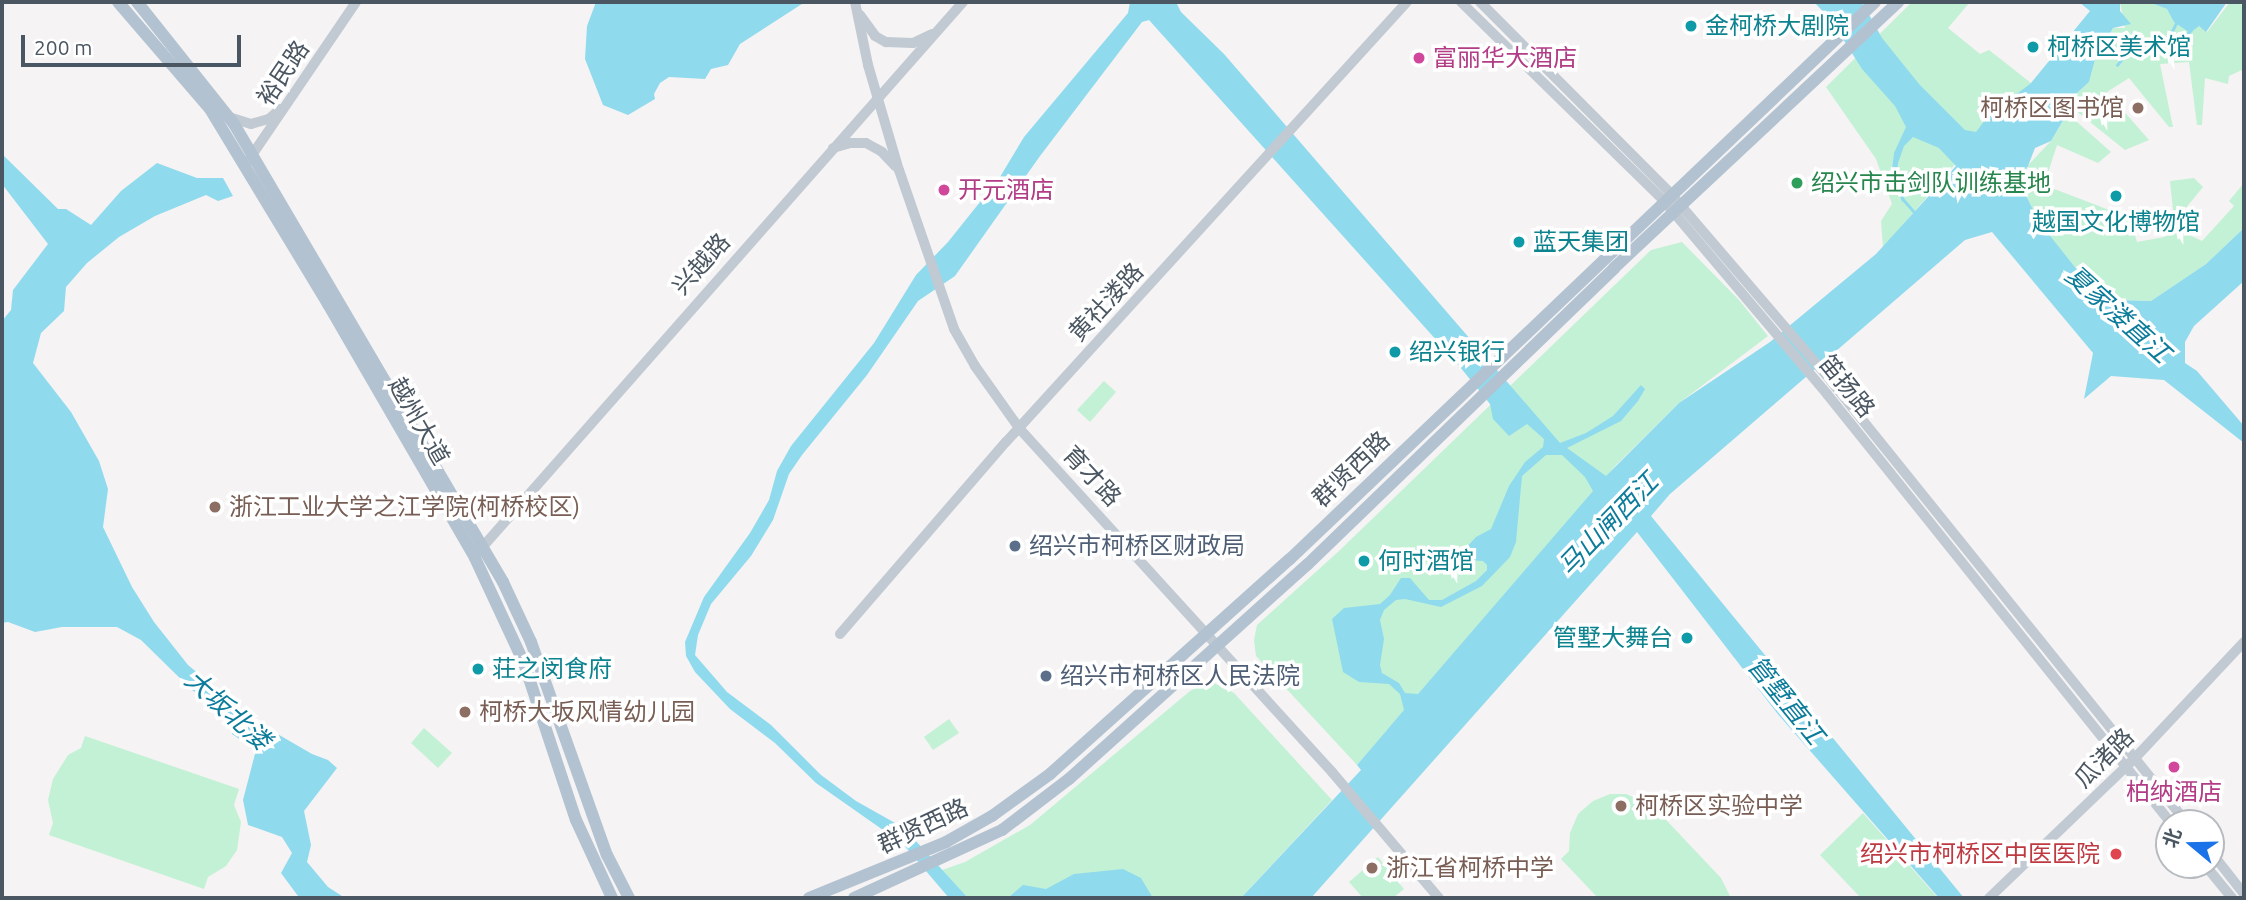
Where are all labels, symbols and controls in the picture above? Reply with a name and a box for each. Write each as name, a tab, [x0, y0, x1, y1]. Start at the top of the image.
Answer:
place label: 金柯桥大剧院	[1705, 12, 1849, 40]
marker: 金柯桥大剧院	[1683, 18, 1699, 34]
scale bar	[24, 21, 245, 65]
place label: 柯桥区美术馆	[2047, 33, 2191, 61]
text: 200 m	[34, 35, 92, 59]
street label: 裕民路	[251, 35, 315, 111]
marker: 柯桥区美术馆	[2025, 39, 2041, 55]
place label: 富丽华大酒店	[1433, 44, 1577, 72]
marker: 富丽华大酒店	[1411, 50, 1427, 66]
place label: 柯桥区图书馆	[1980, 94, 2124, 122]
marker: 柯桥区图书馆	[2130, 100, 2146, 116]
place label: 绍兴市击剑队训练基地	[1811, 169, 2051, 197]
marker: 绍兴市击剑队训练基地	[1789, 175, 1805, 191]
place label: 开元酒店	[958, 176, 1054, 204]
marker: 开元酒店	[936, 182, 952, 198]
marker: 越国文化博物馆	[2108, 188, 2124, 204]
place label: 越国文化博物馆	[2032, 208, 2200, 236]
street label: 兴越路	[666, 228, 736, 300]
place label: 蓝天集团	[1533, 228, 1629, 256]
marker: 蓝天集团	[1511, 234, 1527, 250]
street label: 黄社溇路	[1063, 257, 1149, 347]
water label: 夏家溇直江	[2059, 259, 2177, 369]
place label: 绍兴银行	[1409, 338, 1505, 366]
marker: 绍兴银行	[1387, 344, 1403, 360]
street label: 笛扬路	[1813, 349, 1881, 423]
street label: 越州大道	[383, 372, 455, 470]
street label: 群贤西路	[1306, 425, 1396, 513]
street label: 育才路	[1057, 440, 1127, 512]
water label: 马山闸西江	[1552, 466, 1664, 582]
place label: 浙江工业大学之江学院(柯桥校区)	[229, 493, 580, 521]
marker: 浙江工业大学之江学院(柯桥校区)	[207, 499, 223, 515]
place label: 绍兴市柯桥区财政局	[1029, 532, 1245, 560]
marker: 绍兴市柯桥区财政局	[1007, 538, 1023, 554]
place label: 何时酒馆	[1378, 547, 1474, 575]
marker: 何时酒馆	[1356, 553, 1372, 569]
place label: 管墅大舞台	[1553, 624, 1673, 652]
marker: 管墅大舞台	[1679, 630, 1695, 646]
water label: 管墅直江	[1741, 650, 1831, 750]
place label: 荘之闵食府	[492, 655, 612, 683]
marker: 荘之闵食府	[470, 661, 486, 677]
place label: 绍兴市柯桥区人民法院	[1060, 662, 1300, 690]
water label: 大坂北溇	[179, 664, 277, 756]
marker: 绍兴市柯桥区人民法院	[1038, 668, 1054, 684]
place label: 柯桥大坂风情幼儿园	[479, 698, 695, 726]
marker: 柯桥大坂风情幼儿园	[457, 704, 473, 720]
street label: 瓜渚路	[2068, 722, 2140, 794]
marker: 柏纳酒店	[2166, 759, 2182, 775]
place label: 柏纳酒店	[2126, 778, 2222, 806]
place label: 柯桥区实验中学	[1635, 792, 1803, 820]
street label: 群贤西路	[873, 793, 973, 859]
marker: 柯桥区实验中学	[1613, 798, 1629, 814]
north arrow	[2155, 809, 2225, 879]
text: 北	[2159, 825, 2186, 850]
place label: 绍兴市柯桥区中医医院	[1860, 840, 2100, 868]
marker: 绍兴市柯桥区中医医院	[2106, 844, 2126, 864]
place label: 浙江省柯桥中学	[1386, 854, 1554, 882]
marker: 浙江省柯桥中学	[1364, 860, 1380, 876]

